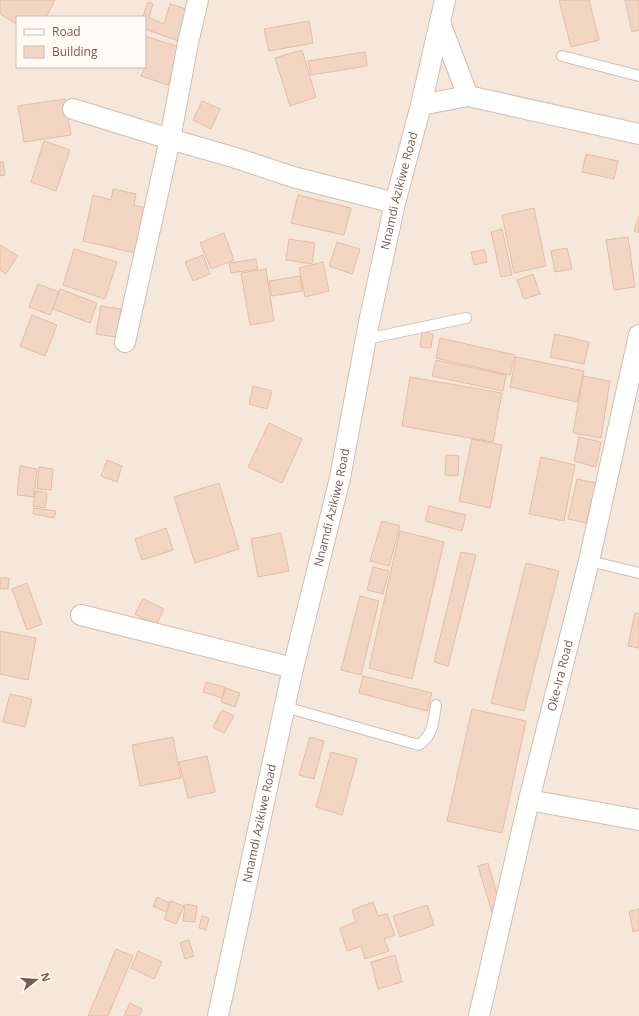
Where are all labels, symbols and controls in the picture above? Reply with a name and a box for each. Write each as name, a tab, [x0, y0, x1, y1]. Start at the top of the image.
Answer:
legend	[16, 16, 146, 68]
text: Road	[52, 23, 81, 40]
text: Building	[52, 43, 98, 60]
street label: Nnamdi Azikiwe Road	[376, 130, 422, 251]
street label: Nnamdi Azikiwe Road	[309, 447, 353, 569]
street label: Oke-Ira Road	[543, 638, 577, 713]
street label: Nnamdi Azikiwe Road	[238, 762, 280, 884]
north arrow	[16, 960, 56, 1000]
text: N	[38, 970, 55, 983]

